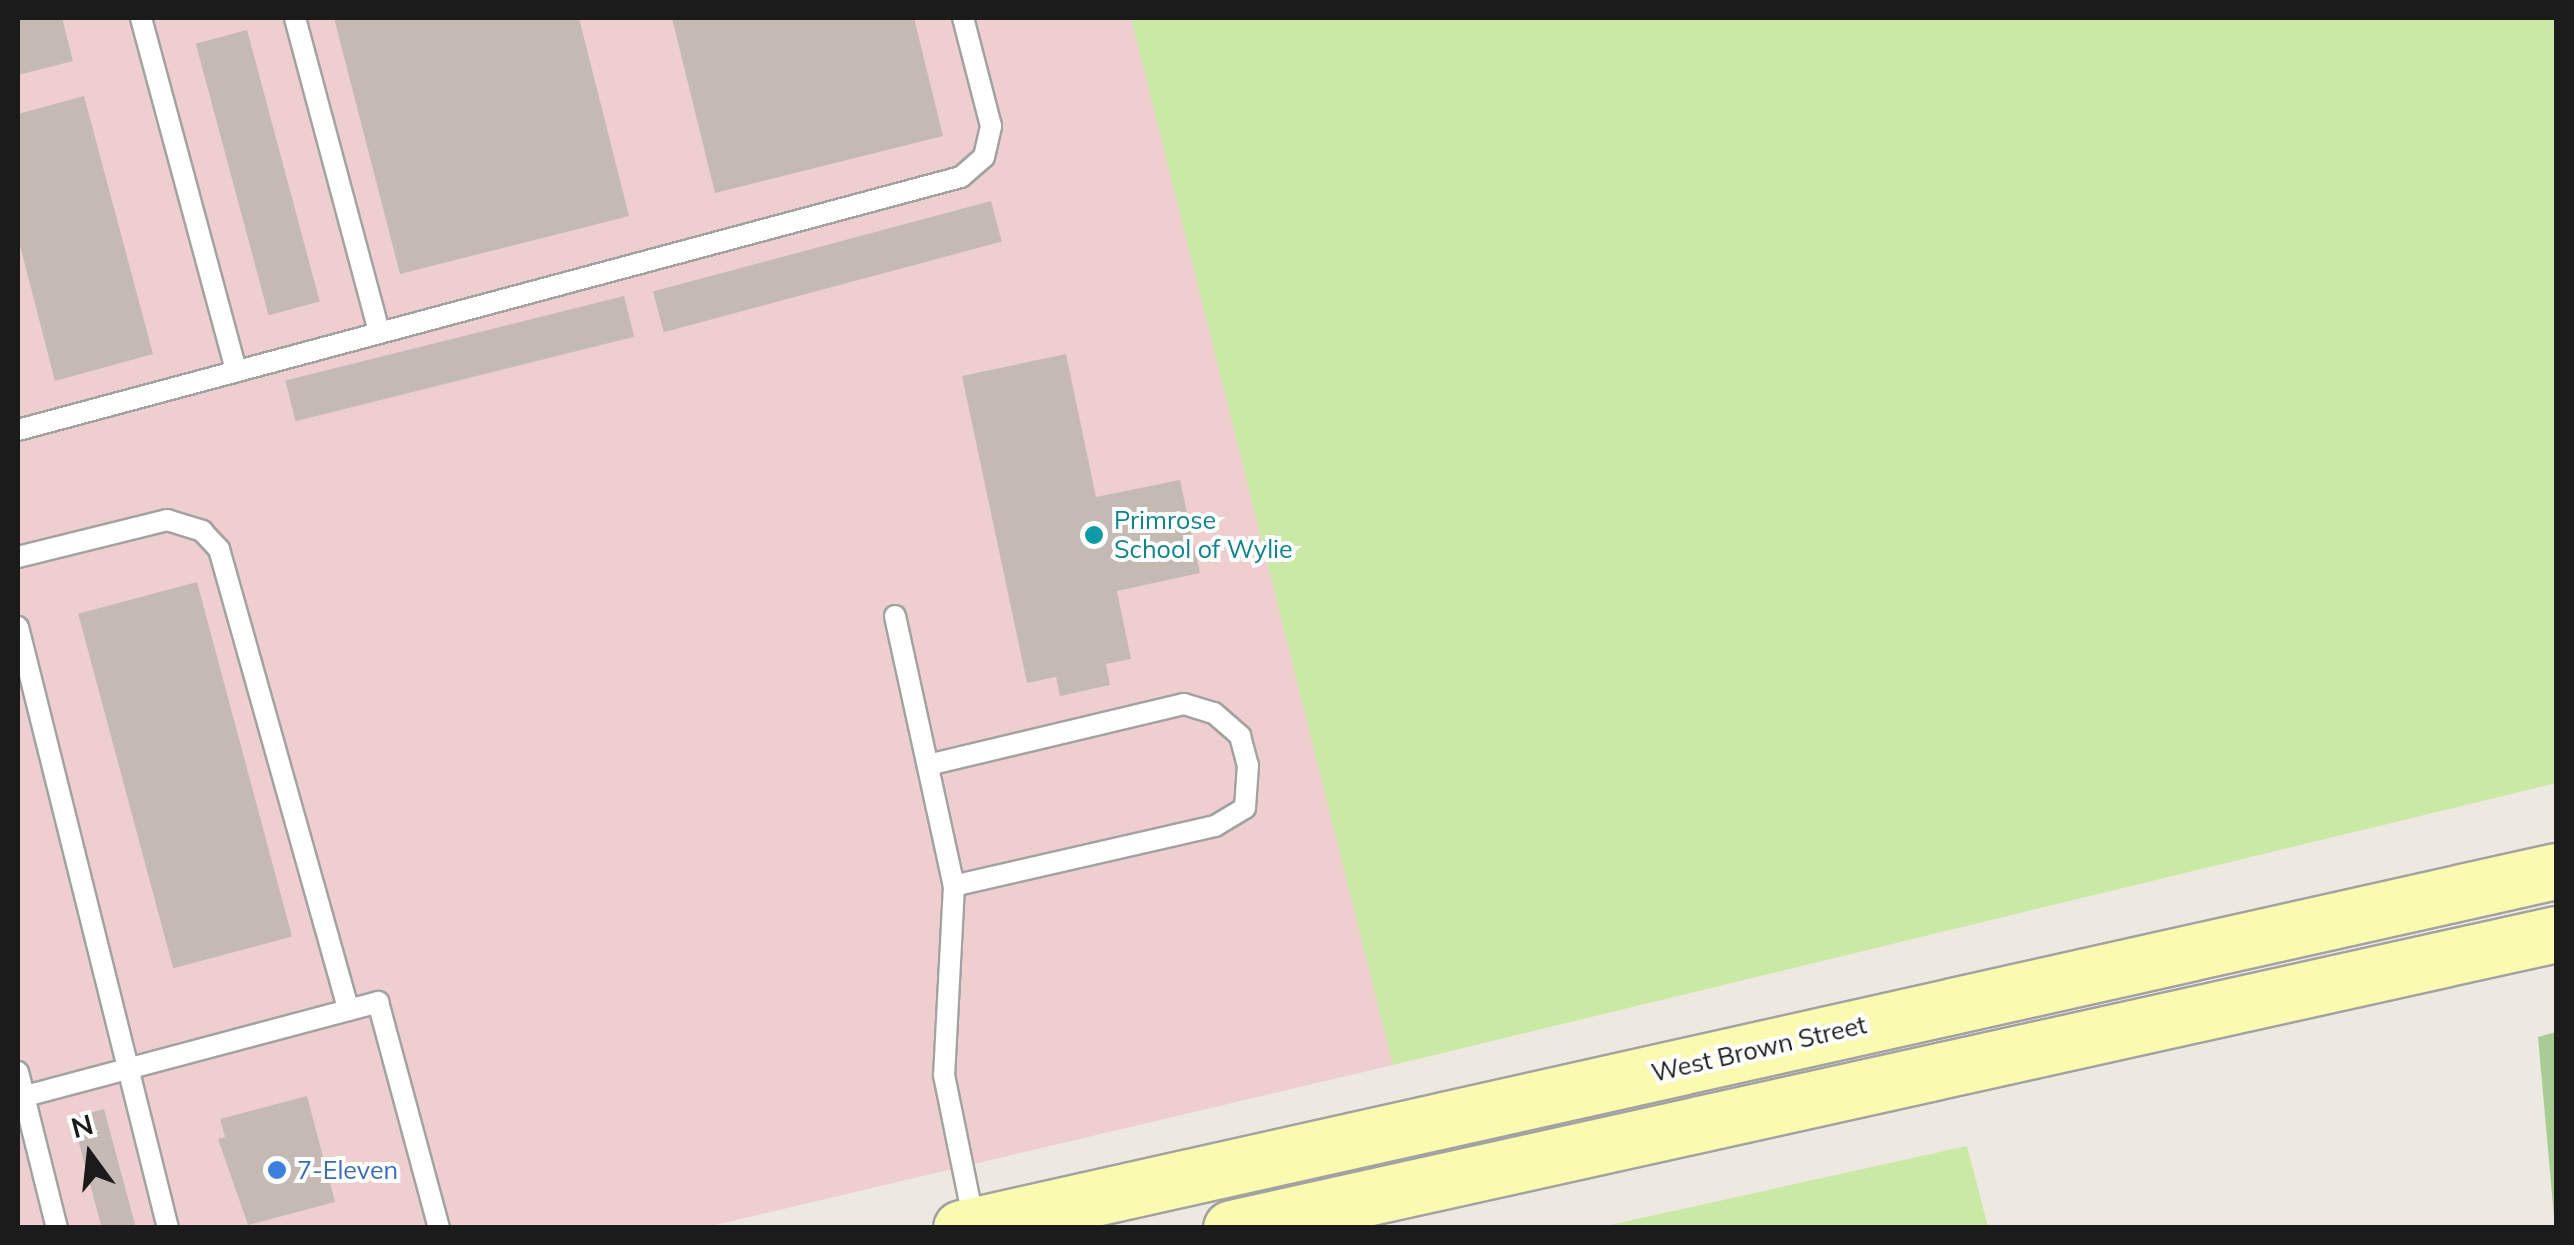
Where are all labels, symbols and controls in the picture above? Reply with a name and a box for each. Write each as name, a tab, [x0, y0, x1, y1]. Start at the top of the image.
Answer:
place label: Primrose School of Wylie	[1114, 506, 1293, 565]
marker: Primrose School of Wylie	[1083, 524, 1105, 546]
street label: West Brown Street	[1649, 1010, 1869, 1088]
north arrow	[40, 1105, 140, 1205]
text: N	[67, 1106, 97, 1145]
place label: 7-Eleven	[297, 1155, 398, 1185]
marker: 7-Eleven	[266, 1159, 288, 1181]

